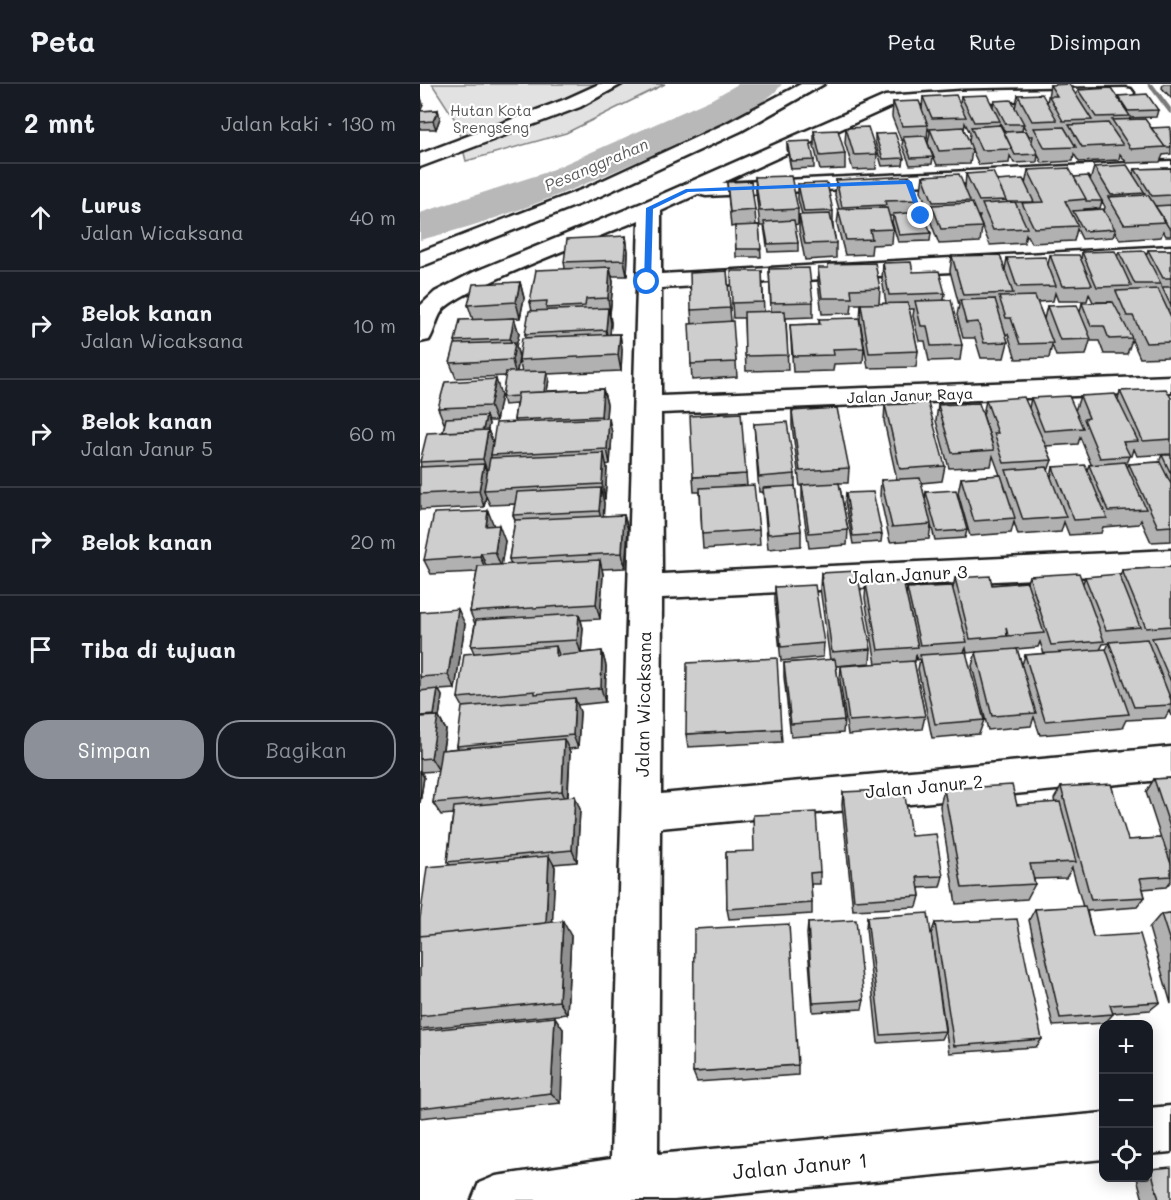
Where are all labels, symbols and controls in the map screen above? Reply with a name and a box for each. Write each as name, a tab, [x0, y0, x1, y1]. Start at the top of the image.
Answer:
text: Peta	[30, 23, 95, 59]
text: Peta	[888, 28, 936, 55]
text: Rute	[969, 28, 1016, 55]
text: Disimpan	[1049, 28, 1141, 55]
park label: Hutan Kota Srengseng	[450, 100, 532, 137]
text: 2 mnt	[24, 106, 95, 140]
text: Jalan kaki · 130 m	[221, 110, 396, 136]
water label: Pesanggrahan	[541, 133, 651, 195]
text: Lurus	[81, 190, 142, 219]
icon: ahead	[24, 201, 57, 234]
route end	[907, 202, 933, 228]
text: 40 m	[350, 204, 396, 230]
text: Jalan Wicaksana	[81, 219, 244, 245]
route start	[633, 268, 659, 294]
text: Belok kanan	[81, 298, 212, 327]
icon: right	[24, 309, 57, 342]
text: 10 m	[352, 312, 396, 338]
text: Jalan Wicaksana	[81, 327, 244, 353]
street label: Jalan Janur Raya	[847, 383, 973, 407]
text: Belok kanan	[81, 406, 212, 435]
icon: right	[24, 417, 57, 450]
text: 60 m	[349, 420, 396, 446]
text: Jalan Janur 5	[81, 435, 213, 461]
icon: right	[24, 525, 57, 558]
text: Belok kanan	[81, 527, 212, 556]
text: 20 m	[350, 528, 396, 554]
street label: Jalan Janur 3	[848, 559, 968, 589]
street label: Jalan Wicaksana	[630, 631, 656, 777]
icon: arrive	[24, 633, 57, 666]
text: Tiba di tujuan	[81, 635, 236, 664]
button: Simpan	[24, 720, 204, 779]
button: Bagikan	[216, 720, 396, 779]
street label: Jalan Janur 2	[864, 769, 984, 803]
map controls	[1099, 1020, 1153, 1182]
button: +	[1099, 1020, 1153, 1074]
button: −	[1099, 1074, 1153, 1128]
button: locate	[1099, 1128, 1153, 1182]
street label: Jalan Janur 1	[731, 1146, 869, 1184]

